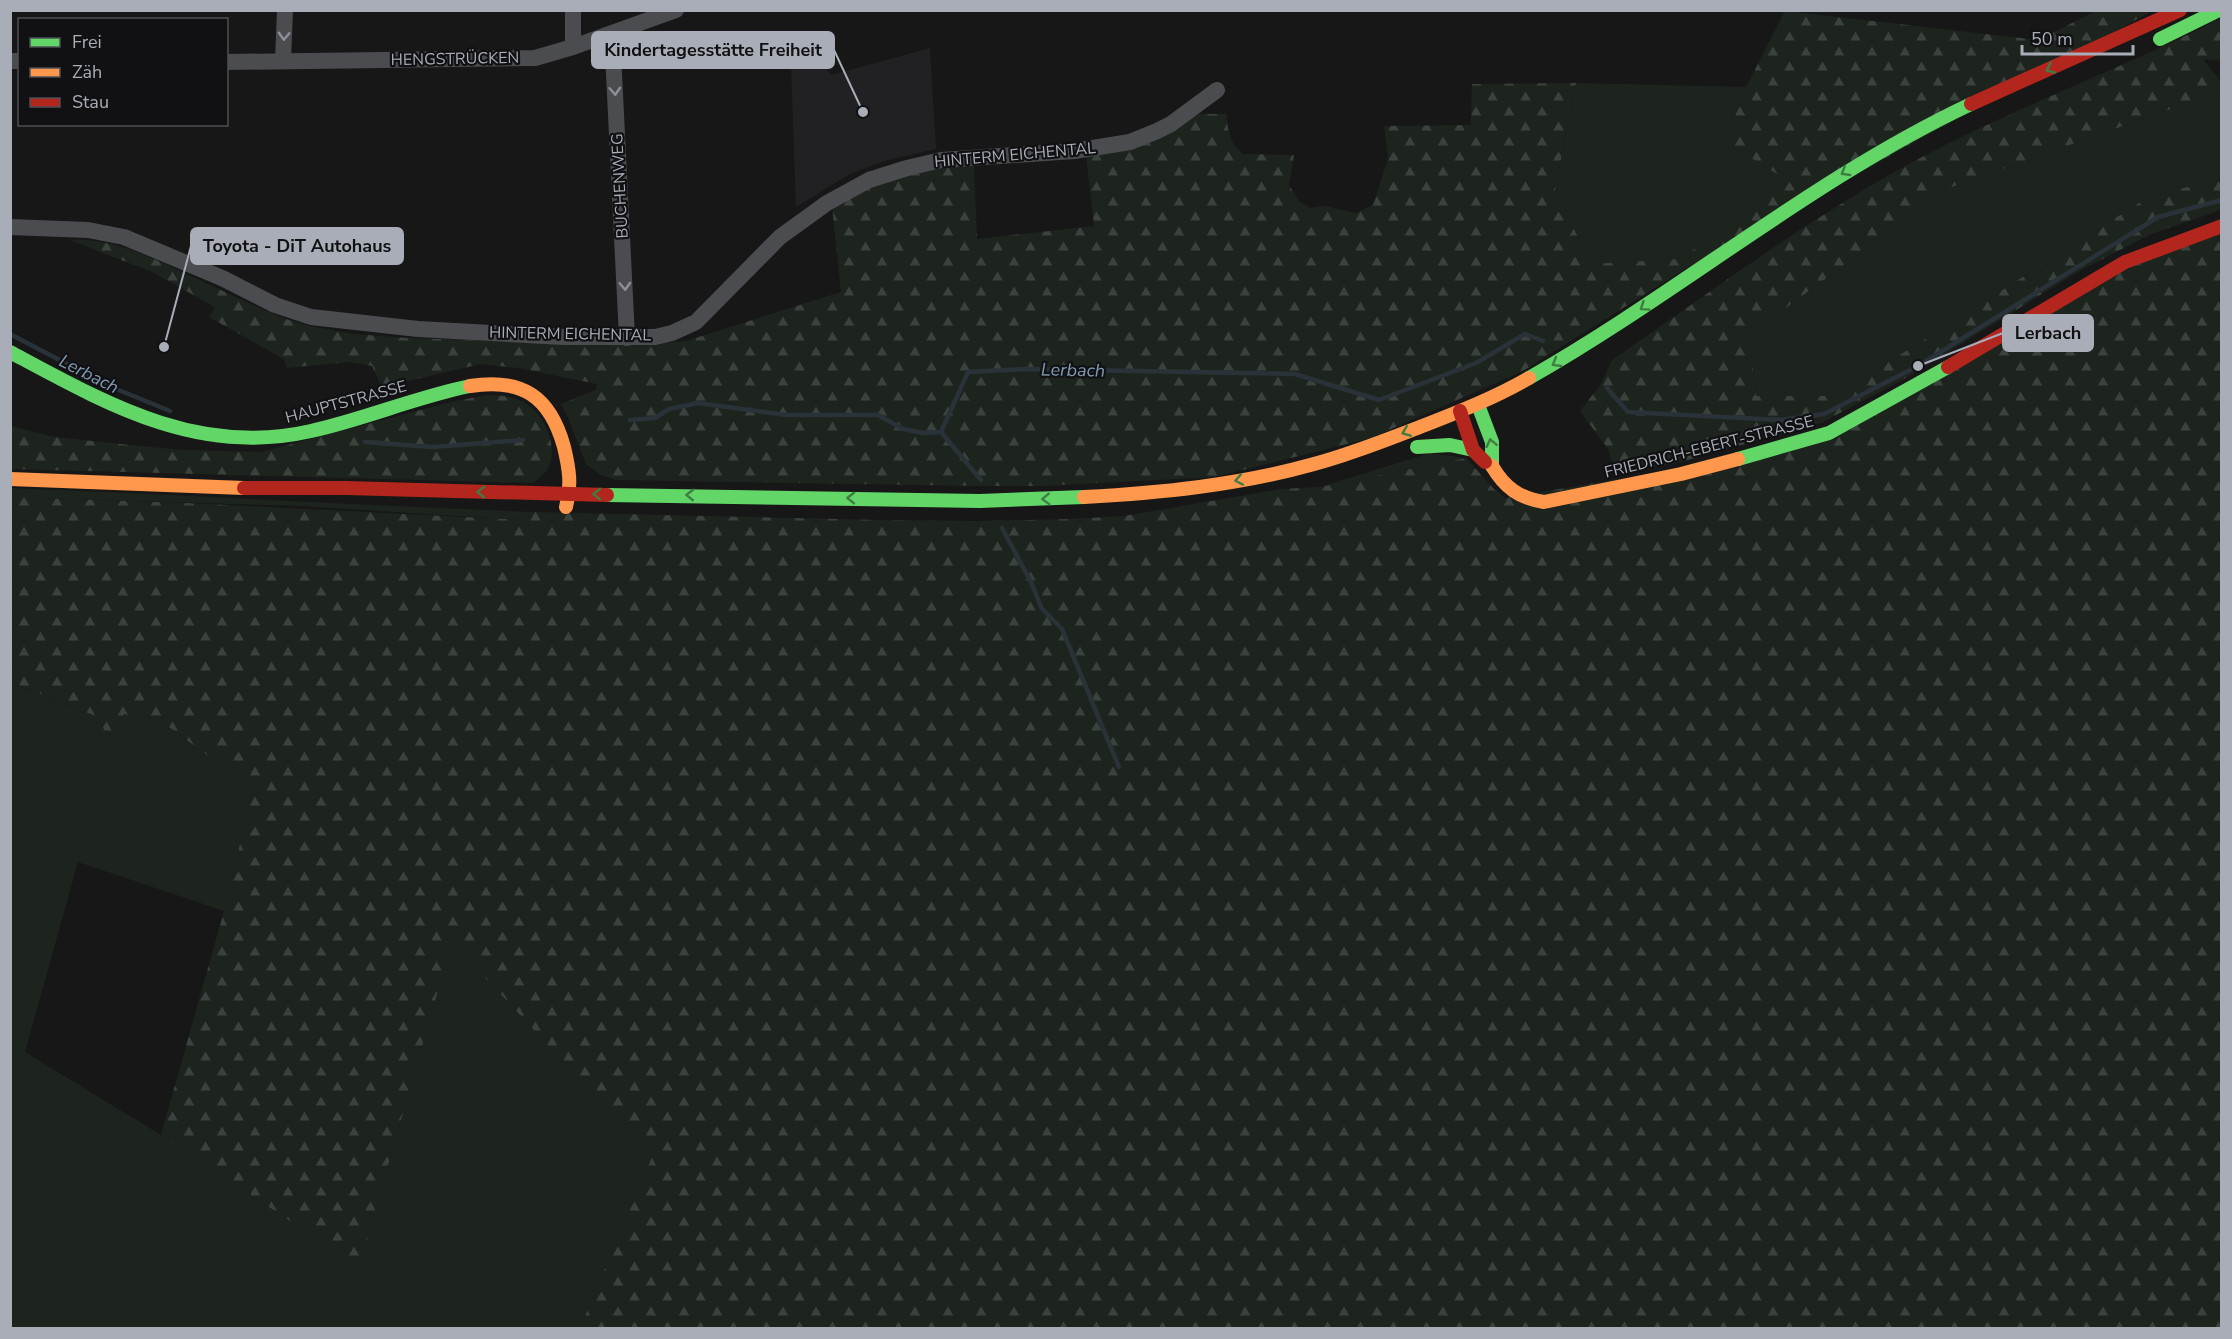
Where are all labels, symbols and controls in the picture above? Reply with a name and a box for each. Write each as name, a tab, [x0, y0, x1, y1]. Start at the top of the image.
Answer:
legend	[18, 18, 228, 126]
scale bar	[2022, 18, 2133, 56]
text: 50 m	[2031, 27, 2073, 51]
text: Frei	[72, 30, 102, 54]
one-way arrow	[278, 31, 290, 40]
callout: Kindertagesstätte Freiheit	[592, 32, 834, 68]
text: Kindertagesstätte Freiheit	[604, 38, 822, 62]
street label: HENGSTRÜCKEN	[391, 47, 519, 71]
text: Zäh	[72, 60, 102, 84]
one-way arrow	[2045, 62, 2056, 74]
one-way arrow	[608, 87, 621, 96]
text: Stau	[72, 90, 109, 114]
street label: BUCHENWEG	[606, 133, 634, 239]
street label: HINTERM EICHENTAL	[933, 137, 1097, 173]
one-way arrow	[1841, 165, 1851, 177]
callout: Toyota - DiT Autohaus	[191, 228, 403, 264]
text: Toyota - DiT Autohaus	[203, 234, 392, 258]
one-way arrow	[618, 281, 631, 290]
one-way arrow	[1640, 299, 1650, 311]
callout: Lerbach	[2003, 315, 2093, 351]
text: Lerbach	[2015, 321, 2081, 345]
street label: HINTERM EICHENTAL	[489, 322, 651, 346]
water label: Lerbach	[55, 349, 123, 399]
one-way arrow	[1552, 356, 1563, 367]
water label: Lerbach	[1041, 357, 1105, 383]
street label: HAUPTSTRASSE	[283, 375, 409, 429]
street label: FRIEDRICH-EBERT-STRASSE	[1602, 410, 1816, 484]
one-way arrow	[1401, 425, 1412, 437]
one-way arrow	[1485, 438, 1498, 448]
one-way arrow	[1235, 473, 1245, 486]
one-way arrow	[477, 486, 486, 498]
one-way arrow	[592, 487, 601, 500]
one-way arrow	[686, 489, 695, 502]
one-way arrow	[846, 492, 855, 505]
one-way arrow	[1041, 493, 1050, 506]

